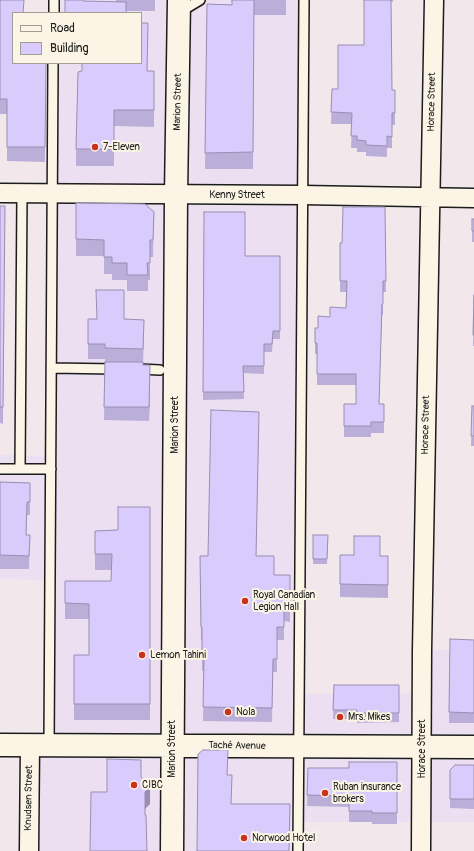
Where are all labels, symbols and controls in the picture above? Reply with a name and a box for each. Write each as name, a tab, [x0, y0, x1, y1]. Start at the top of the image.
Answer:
legend	[12, 12, 142, 64]
text: Road	[50, 21, 75, 36]
text: Building	[50, 41, 89, 56]
street label: Horace Street	[425, 72, 439, 132]
street label: Marion Street	[171, 73, 185, 131]
place label: 7-Eleven	[103, 141, 140, 153]
marker: 7-Eleven	[90, 142, 100, 152]
street label: Kenny Street	[209, 189, 265, 201]
street label: Horace Street	[419, 395, 433, 455]
street label: Marion Street	[169, 396, 181, 454]
place label: Royal Canadian Legion Hall	[253, 589, 315, 612]
marker: Royal Canadian Legion Hall	[240, 596, 250, 606]
place label: Lemon Tahini	[150, 649, 206, 661]
marker: Lemon Tahini	[137, 650, 147, 660]
place label: Nola	[236, 706, 255, 718]
marker: Nola	[223, 707, 233, 717]
place label: Mrs. Mikes	[348, 711, 390, 723]
marker: Mrs. Mikes	[335, 712, 345, 722]
street label: Horace Street	[416, 719, 428, 779]
street label: Marion Street	[166, 720, 178, 778]
street label: Taché Avenue	[208, 739, 266, 753]
street label: Knudsen Street	[22, 765, 36, 831]
place label: CIBC	[142, 779, 163, 791]
marker: CIBC	[129, 780, 139, 790]
place label: Ruban insurance brokers	[333, 781, 401, 804]
marker: Ruban insurance brokers	[320, 788, 330, 798]
place label: Norwood Hotel	[252, 832, 315, 844]
marker: Norwood Hotel	[239, 833, 249, 843]

